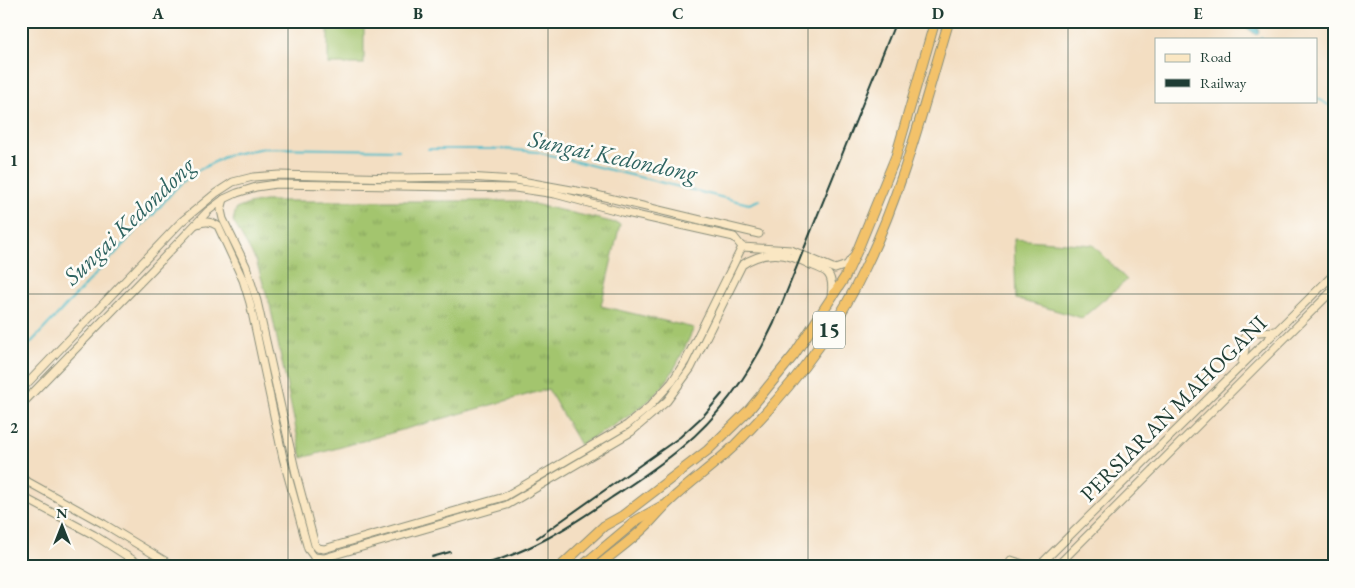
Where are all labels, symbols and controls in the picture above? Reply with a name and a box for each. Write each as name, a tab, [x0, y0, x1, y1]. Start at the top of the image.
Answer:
text: A	[151, 3, 164, 24]
text: B	[413, 3, 423, 24]
text: C	[672, 3, 684, 24]
text: D	[932, 3, 944, 24]
text: E	[1193, 3, 1203, 24]
legend	[1155, 38, 1318, 102]
text: Road	[1200, 47, 1232, 66]
text: Railway	[1200, 73, 1247, 92]
water label: Sungai Kedondong	[525, 122, 701, 189]
water label: Sungai Kedondong	[55, 149, 202, 292]
text: 1	[10, 150, 18, 171]
street label: PERSIARAN MAHOGANI	[1074, 308, 1273, 508]
road number: 15	[813, 312, 845, 348]
text: 2	[10, 417, 19, 438]
north arrow	[38, 500, 88, 550]
text: N	[56, 504, 68, 522]

